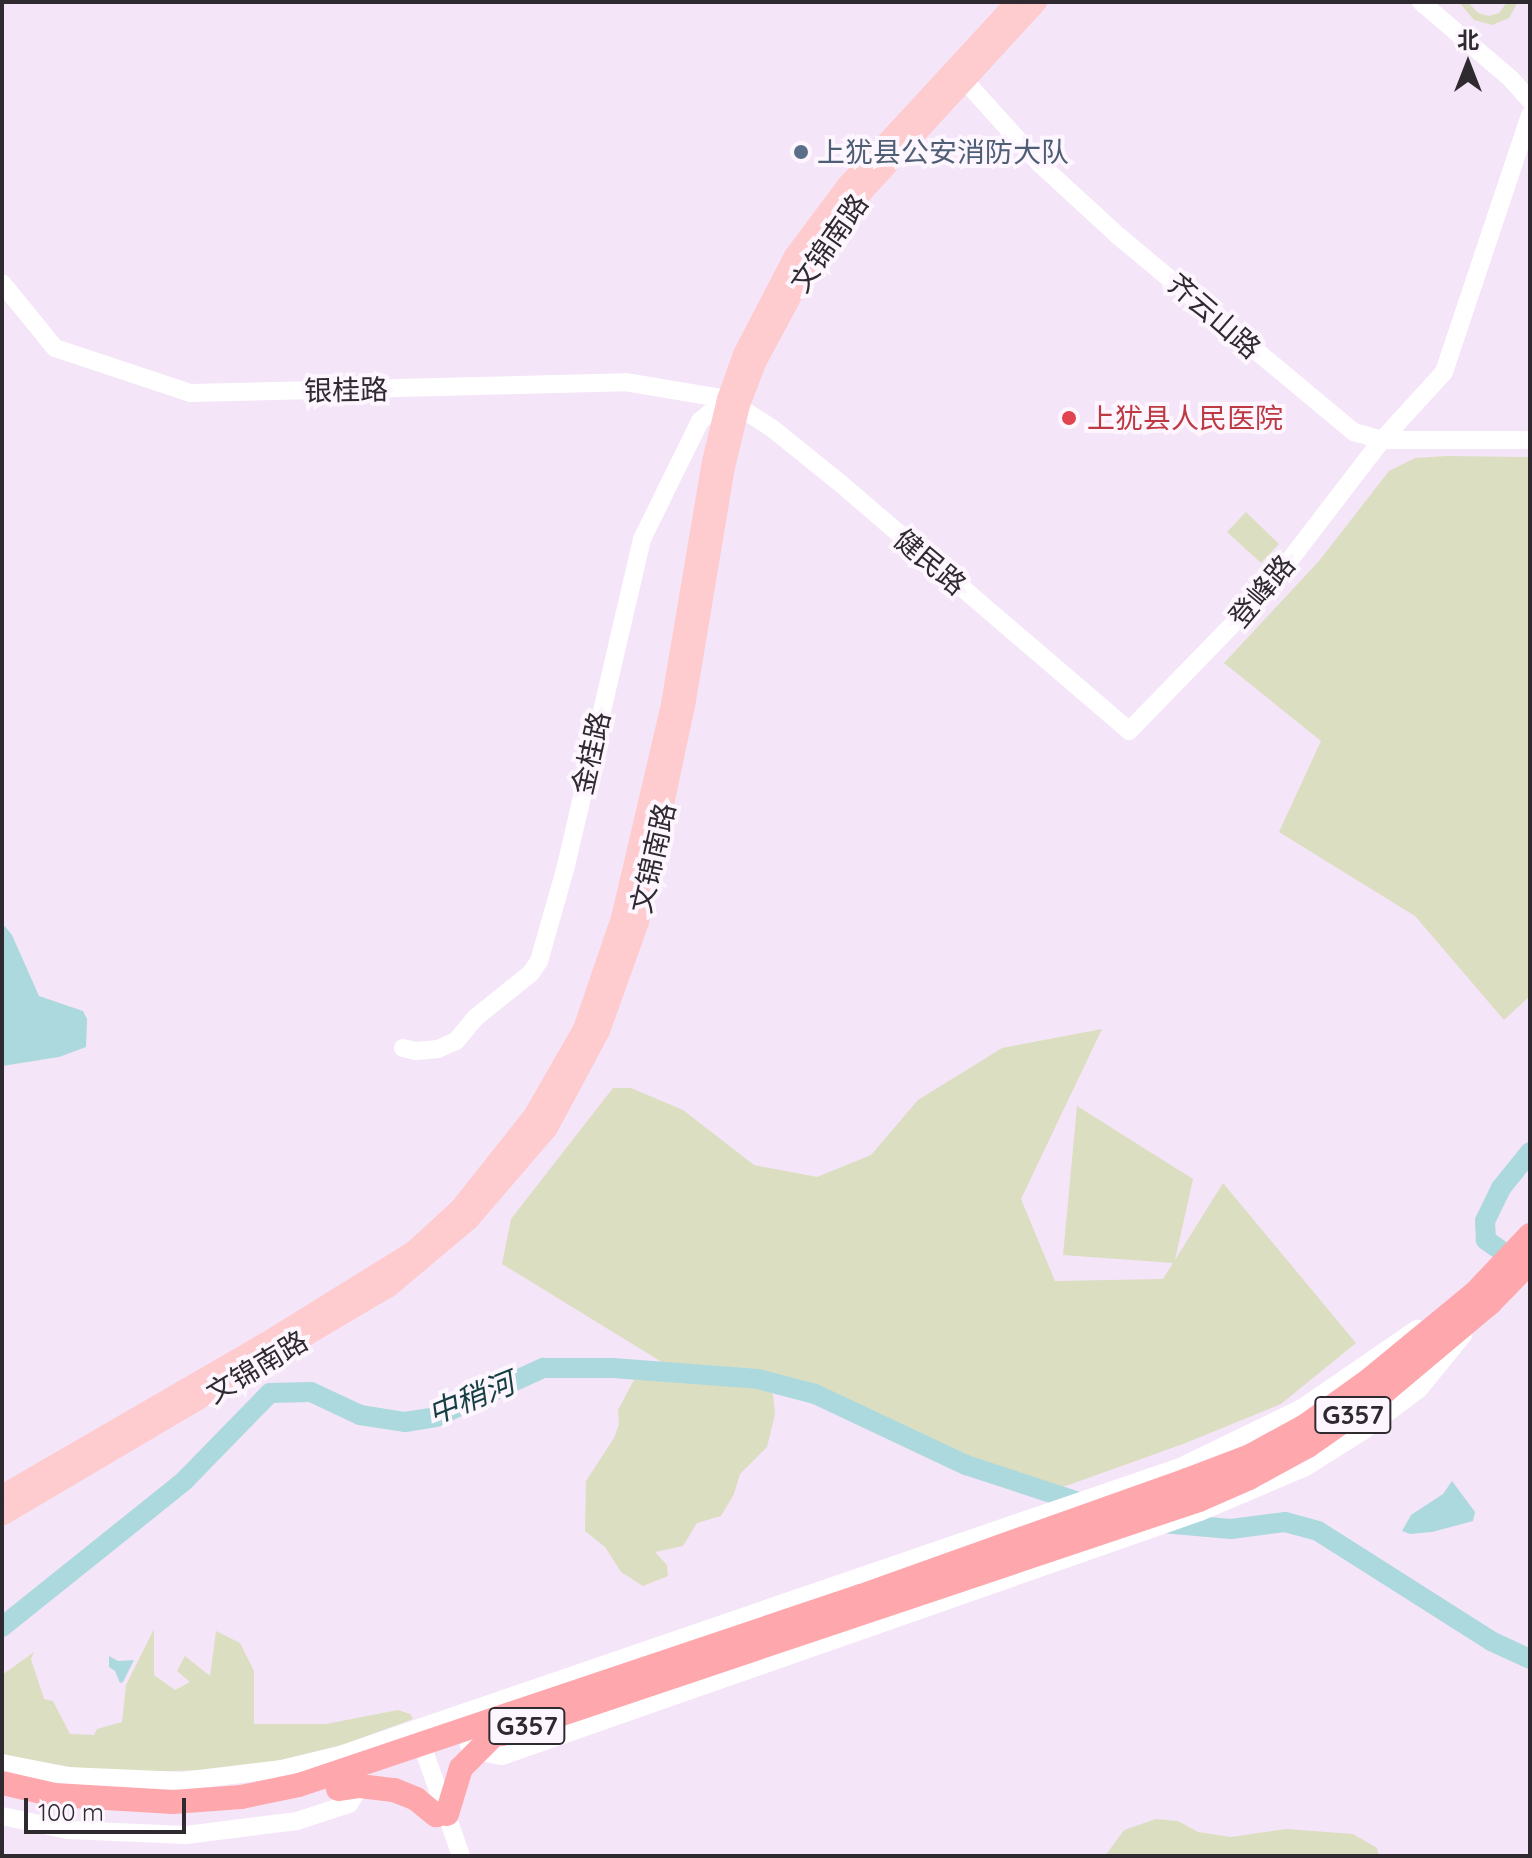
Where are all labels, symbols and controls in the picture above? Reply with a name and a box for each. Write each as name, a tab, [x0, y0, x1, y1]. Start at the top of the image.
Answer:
north arrow	[1428, 24, 1508, 104]
text: 北	[1457, 26, 1479, 54]
place label: 上犹县公安消防大队	[817, 135, 1069, 169]
marker: 上犹县公安消防大队	[792, 143, 810, 161]
street label: 文锦南路	[783, 187, 875, 299]
street label: 齐云山路	[1161, 267, 1267, 365]
street label: 银桂路	[304, 372, 388, 408]
place label: 上犹县人民医院	[1087, 401, 1283, 435]
marker: 上犹县人民医院	[1058, 407, 1080, 429]
street label: 健民路	[887, 522, 973, 602]
street label: 登峰路	[1222, 548, 1302, 634]
street label: 金桂路	[565, 708, 617, 798]
street label: 文锦南路	[624, 800, 682, 916]
street label: 文锦南路	[200, 1324, 314, 1410]
water label: 中稍河	[423, 1364, 519, 1432]
road number: G357	[1313, 1393, 1393, 1437]
road number: G357	[487, 1704, 567, 1748]
scale bar	[28, 1782, 190, 1832]
text: 100 m	[38, 1797, 104, 1827]

